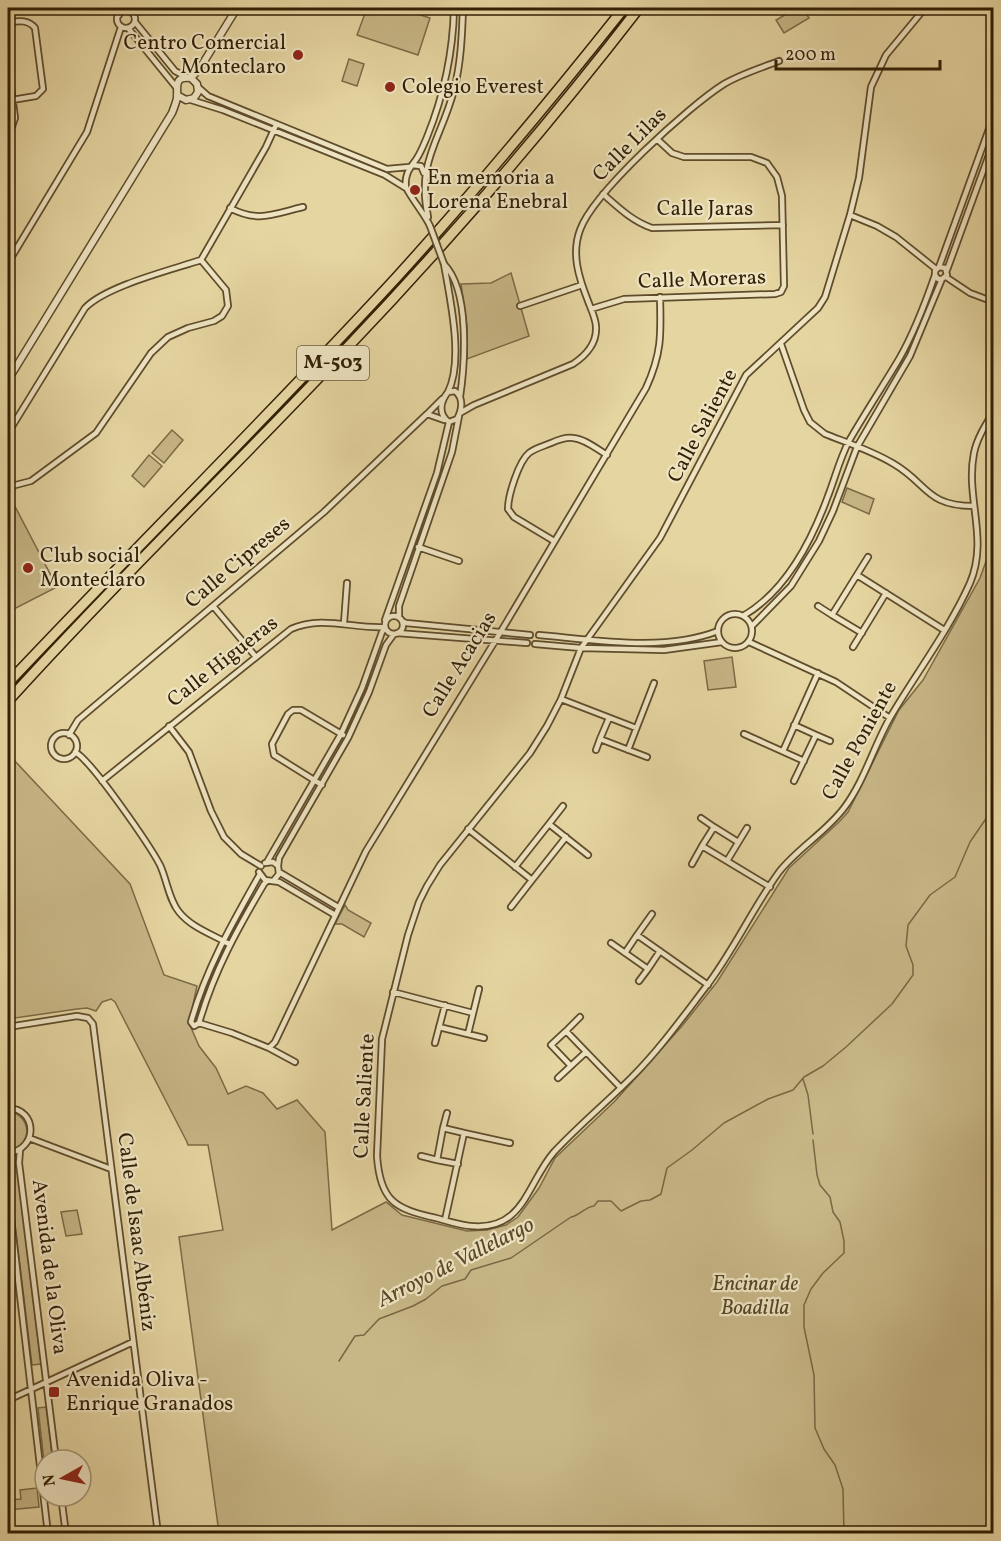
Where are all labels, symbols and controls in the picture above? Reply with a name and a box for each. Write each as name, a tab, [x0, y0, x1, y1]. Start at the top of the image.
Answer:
place label: Centro Comercial Monteclaro	[124, 29, 286, 82]
scale bar	[776, 33, 940, 71]
text: 200 m	[785, 43, 836, 68]
marker: Centro Comercial Monteclaro	[291, 48, 305, 62]
place label: Colegio Everest	[402, 73, 544, 102]
marker: Colegio Everest	[383, 80, 397, 94]
street label: Calle Lilas	[586, 101, 674, 189]
place label: En memoria a Lorena Enebral	[427, 164, 568, 217]
marker: En memoria a Lorena Enebral	[408, 183, 422, 197]
street label: Calle Jaras	[657, 195, 753, 224]
street label: Calle Moreras	[637, 263, 767, 297]
road number: M-503	[297, 346, 369, 380]
street label: Calle Saliente	[661, 364, 745, 488]
street label: Calle Cipreses	[179, 510, 297, 616]
place label: Club social Monteclaro	[40, 542, 146, 595]
marker: Club social Monteclaro	[21, 561, 35, 575]
street label: Calle Acacias	[416, 606, 504, 724]
street label: Calle Higueras	[161, 609, 285, 715]
street label: Calle Poniente	[815, 676, 905, 806]
street label: Calle Saliente	[347, 1033, 383, 1159]
street label: Calle de Isaac Albéniz	[109, 1131, 163, 1333]
street label: Avenida de la Oliva	[24, 1178, 74, 1356]
water label: Arroyo de Vallelargo	[371, 1210, 540, 1316]
park label: Encinar de Boadilla	[712, 1270, 798, 1323]
place label: Avenida Oliva - Enrique Granados	[66, 1366, 233, 1419]
marker: Avenida Oliva - Enrique Granados	[47, 1385, 61, 1399]
north arrow	[33, 1448, 93, 1508]
text: N	[38, 1472, 62, 1487]

